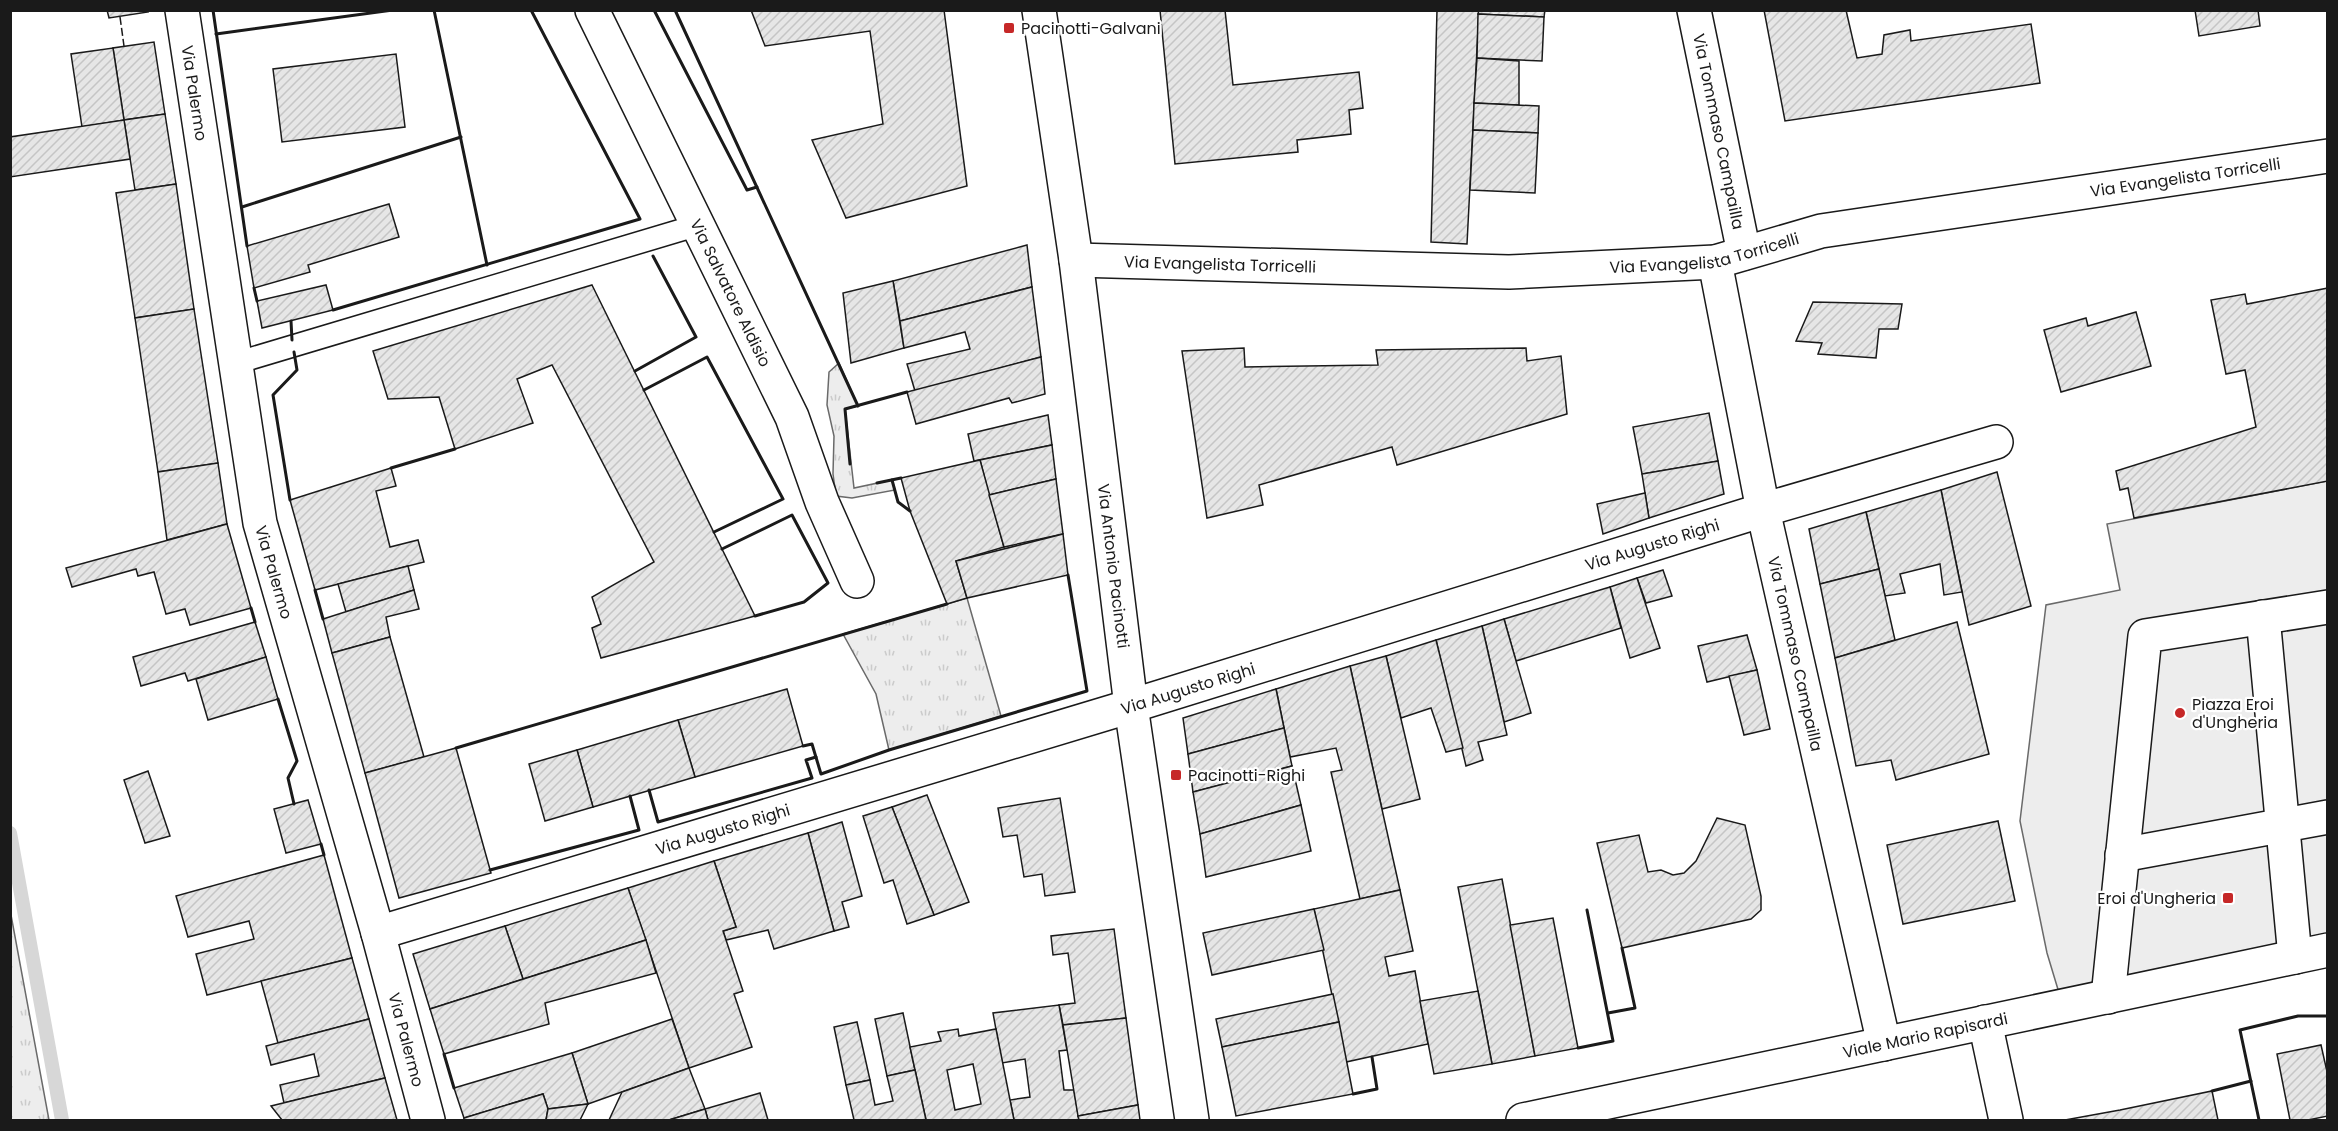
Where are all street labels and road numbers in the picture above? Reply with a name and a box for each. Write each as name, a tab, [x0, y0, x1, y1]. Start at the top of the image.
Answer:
street label: Via Tommaso Campailla	[1688, 31, 1750, 231]
street label: Via Palermo	[176, 44, 213, 142]
street label: Via Evangelista Torricelli	[2088, 152, 2282, 203]
street label: Via Salvatore Aldisio	[685, 215, 777, 371]
street label: Via Evangelista Torricelli	[1609, 227, 1801, 279]
street label: Via Evangelista Torricelli	[1124, 250, 1316, 278]
street label: Via Antonio Pacinotti	[1092, 482, 1135, 650]
street label: Via Augusto Righi	[1582, 513, 1722, 576]
street label: Via Palermo	[250, 523, 299, 622]
street label: Via Tommaso Campailla	[1762, 554, 1829, 754]
street label: Via Augusto Righi	[1118, 657, 1258, 720]
street label: Via Augusto Righi	[653, 798, 793, 860]
street label: Via Palermo	[383, 990, 430, 1089]
street label: Viale Mario Rapisardi	[1841, 1006, 2010, 1064]

